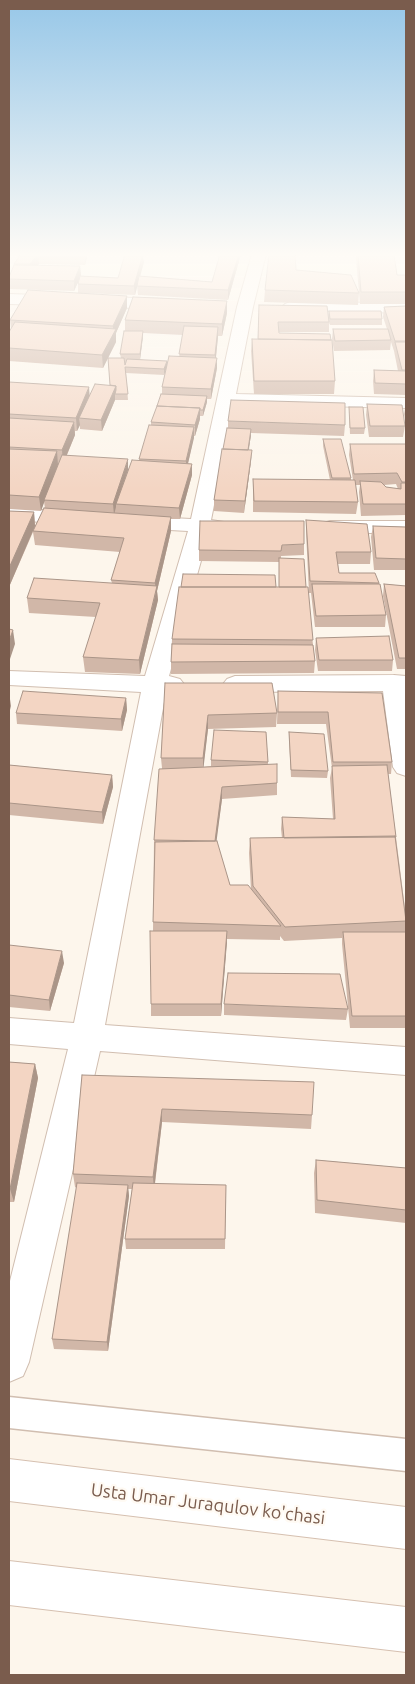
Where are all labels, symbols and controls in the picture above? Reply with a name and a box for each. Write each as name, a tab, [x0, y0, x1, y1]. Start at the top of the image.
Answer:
street label: Usta Umar Juraqulov ko'chasi	[90, 1479, 326, 1529]

